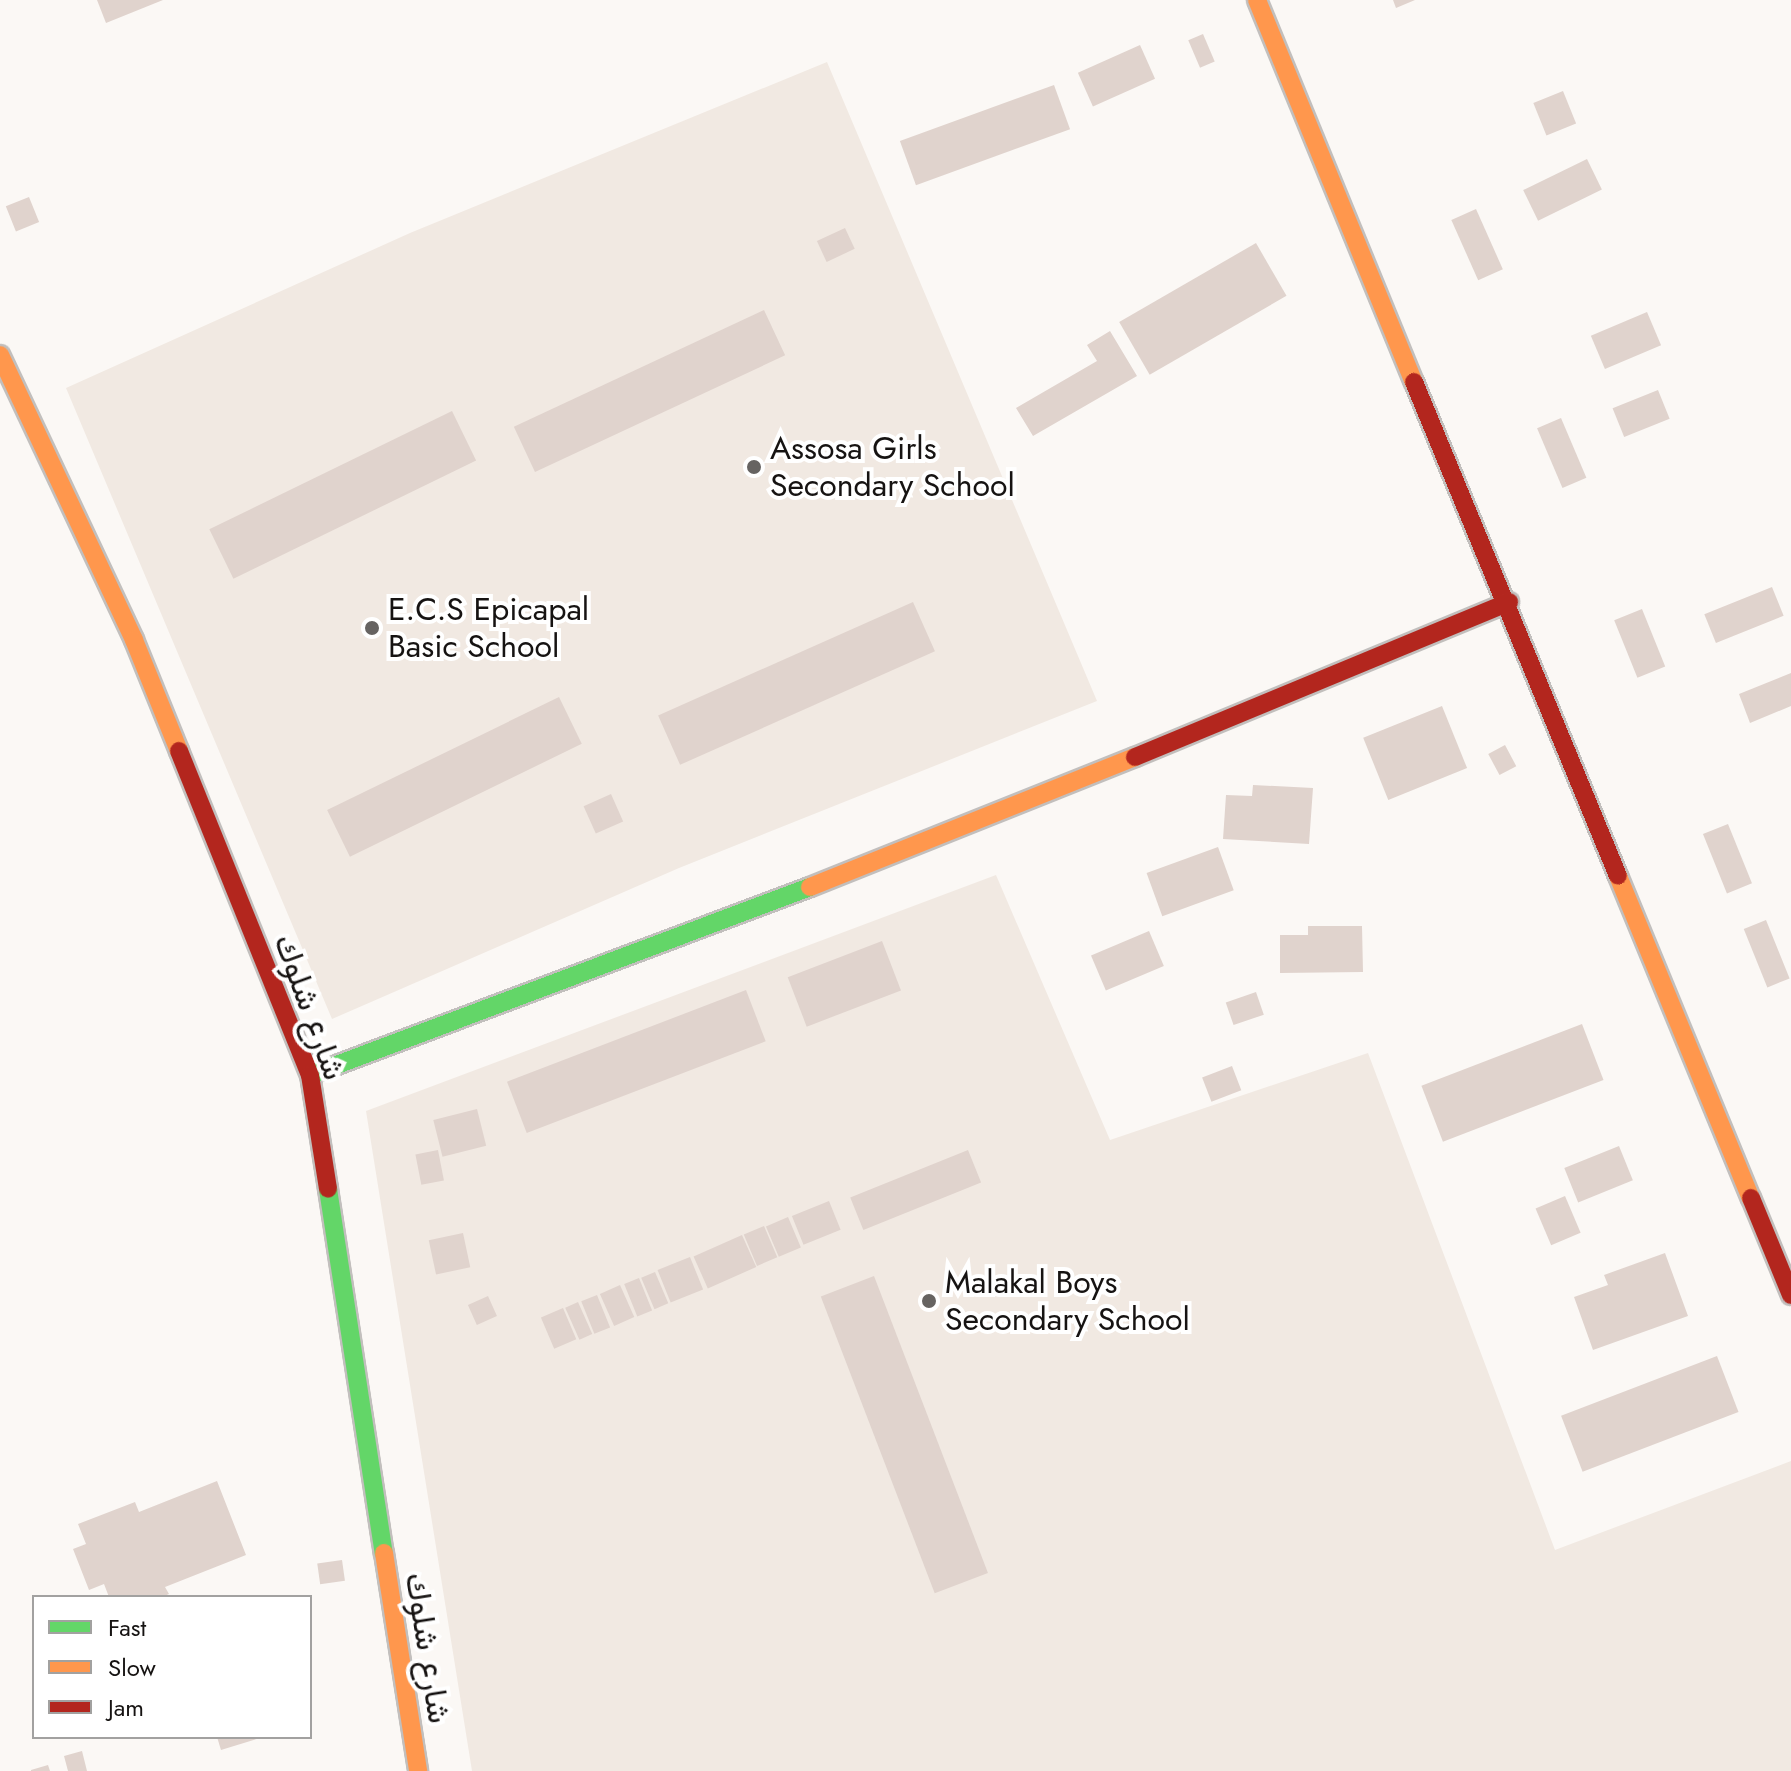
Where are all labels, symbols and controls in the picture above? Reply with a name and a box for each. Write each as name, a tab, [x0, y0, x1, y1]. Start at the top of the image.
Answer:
place label: Assosa Girls Secondary School	[770, 430, 1015, 505]
marker: Assosa Girls Secondary School	[745, 458, 763, 476]
place label: E.C.S Epicapal Basic School	[388, 591, 589, 666]
marker: E.C.S Epicapal Basic School	[363, 619, 381, 637]
street label: شارع شلوك	[266, 929, 354, 1085]
place label: Malakal Boys Secondary School	[945, 1264, 1190, 1339]
marker: Malakal Boys Secondary School	[920, 1292, 938, 1310]
street label: شارع شلوك	[397, 1570, 459, 1726]
legend	[32, 1595, 312, 1739]
text: Fast	[108, 1610, 146, 1645]
text: Slow	[108, 1650, 156, 1685]
text: Jam	[108, 1690, 144, 1725]

